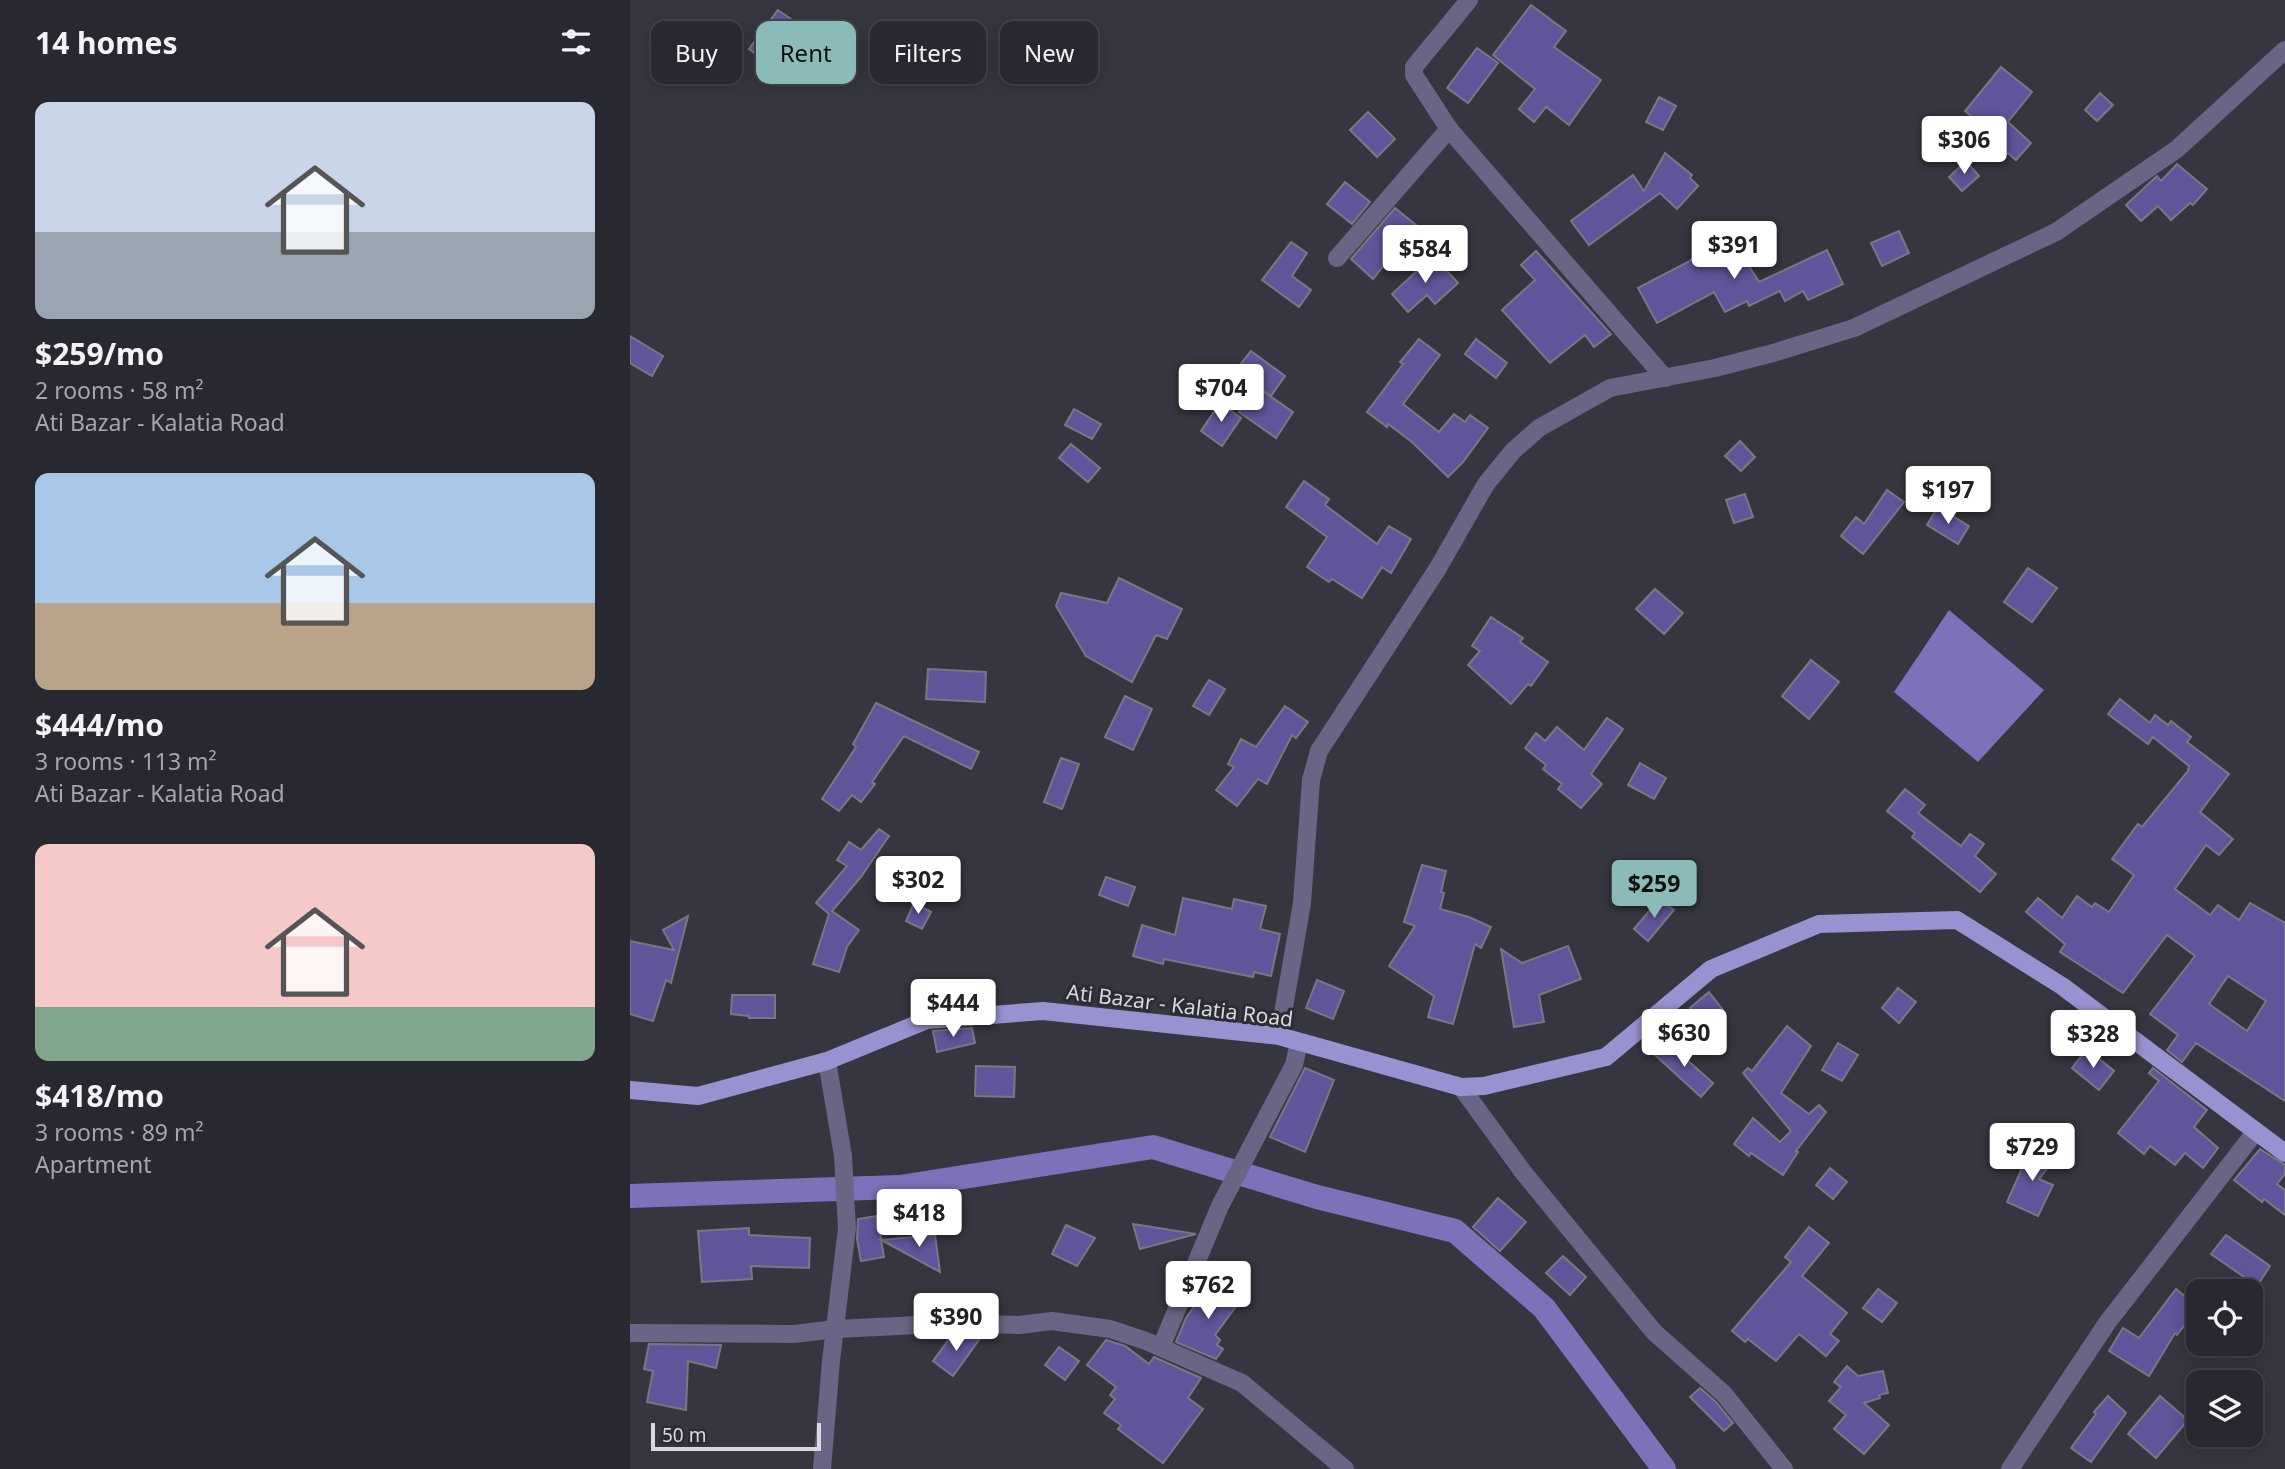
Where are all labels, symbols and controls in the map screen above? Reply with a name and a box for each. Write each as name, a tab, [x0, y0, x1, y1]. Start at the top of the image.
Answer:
chip: Buy	[651, 21, 742, 84]
chip: Rent	[756, 21, 856, 84]
chip: Filters	[870, 21, 986, 84]
chip: New	[1000, 21, 1098, 84]
text: 14 homes	[35, 22, 178, 63]
icon: filters	[557, 23, 595, 61]
pin: $306	[1923, 116, 2005, 176]
text: $306	[1938, 123, 1990, 155]
icon: home	[252, 147, 378, 273]
pin: $391	[1693, 222, 1775, 281]
pin: $584	[1384, 226, 1466, 285]
text: $391	[1708, 228, 1760, 260]
text: $584	[1399, 232, 1451, 264]
text: $259/mo	[35, 333, 164, 374]
pin: $704	[1180, 364, 1262, 424]
text: $704	[1195, 371, 1247, 403]
text: 2 rooms · 58 m²	[35, 374, 204, 406]
text: Ati Bazar - Kalatia Road	[35, 406, 285, 438]
pin: $197	[1907, 466, 1989, 526]
text: $197	[1922, 473, 1974, 505]
icon: home	[252, 518, 378, 644]
text: $444/mo	[35, 704, 164, 745]
text: 3 rooms · 113 m²	[35, 745, 217, 777]
text: Ati Bazar - Kalatia Road	[35, 777, 285, 809]
pin: $302	[877, 856, 959, 916]
pin: $259	[1613, 860, 1695, 920]
text: $302	[892, 863, 944, 895]
text: $259	[1628, 867, 1680, 899]
icon: home	[252, 889, 378, 1015]
street label: Ati Bazar - Kalatia Road	[1065, 977, 1295, 1033]
pin: $444	[912, 979, 994, 1039]
text: $444	[927, 986, 979, 1018]
pin: $630	[1643, 1010, 1725, 1069]
pin: $328	[2052, 1010, 2134, 1070]
text: $630	[1658, 1016, 1710, 1048]
text: $328	[2067, 1017, 2119, 1049]
text: $418/mo	[35, 1075, 164, 1116]
text: 3 rooms · 89 m²	[35, 1116, 204, 1148]
pin: $729	[1991, 1124, 2073, 1183]
text: $729	[2006, 1130, 2058, 1162]
text: Apartment	[35, 1148, 152, 1180]
pin: $418	[878, 1190, 960, 1249]
text: $418	[893, 1196, 945, 1228]
pin: $762	[1167, 1262, 1249, 1321]
text: $762	[1182, 1268, 1234, 1300]
map controls	[2186, 1279, 2263, 1447]
button: locate	[2186, 1279, 2263, 1356]
pin: $390	[915, 1294, 997, 1353]
text: $390	[930, 1300, 982, 1332]
button: layers	[2186, 1370, 2263, 1447]
scale bar	[651, 1420, 821, 1452]
text: 50 m	[662, 1422, 706, 1448]

